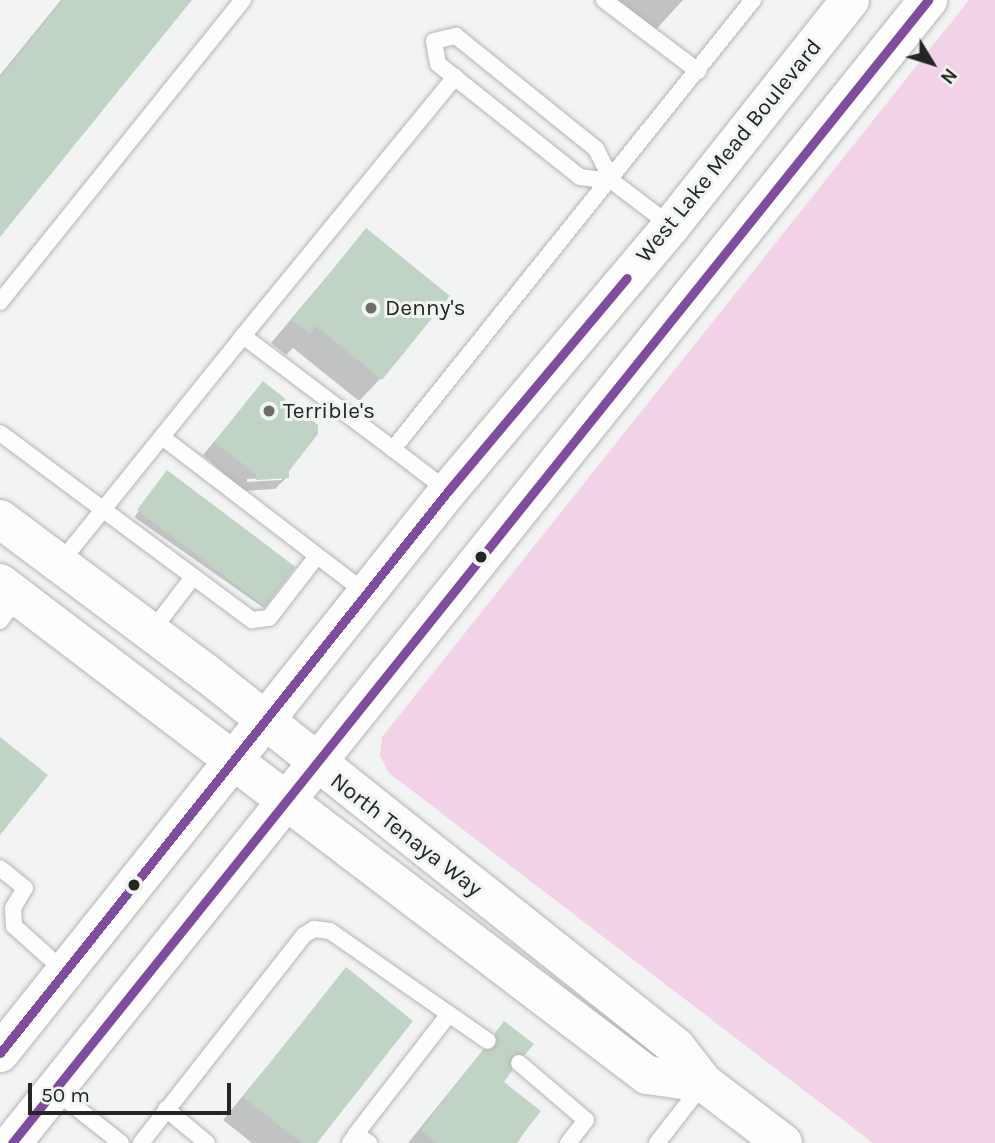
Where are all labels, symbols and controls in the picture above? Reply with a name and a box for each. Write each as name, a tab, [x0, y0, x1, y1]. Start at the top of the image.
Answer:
north arrow	[897, 28, 967, 98]
street label: West Lake Mead Boulevard	[630, 34, 828, 268]
text: N	[936, 64, 961, 88]
place label: Denny's	[385, 294, 466, 322]
marker: Denny's	[363, 300, 379, 316]
place label: Terrible's	[283, 397, 375, 425]
marker: Terrible's	[261, 403, 277, 419]
unlabelled marker	[474, 550, 488, 564]
street label: North Tenaya Way	[325, 767, 487, 903]
unlabelled marker	[127, 878, 141, 892]
scale bar	[32, 1070, 234, 1114]
text: 50 m	[41, 1083, 90, 1107]

